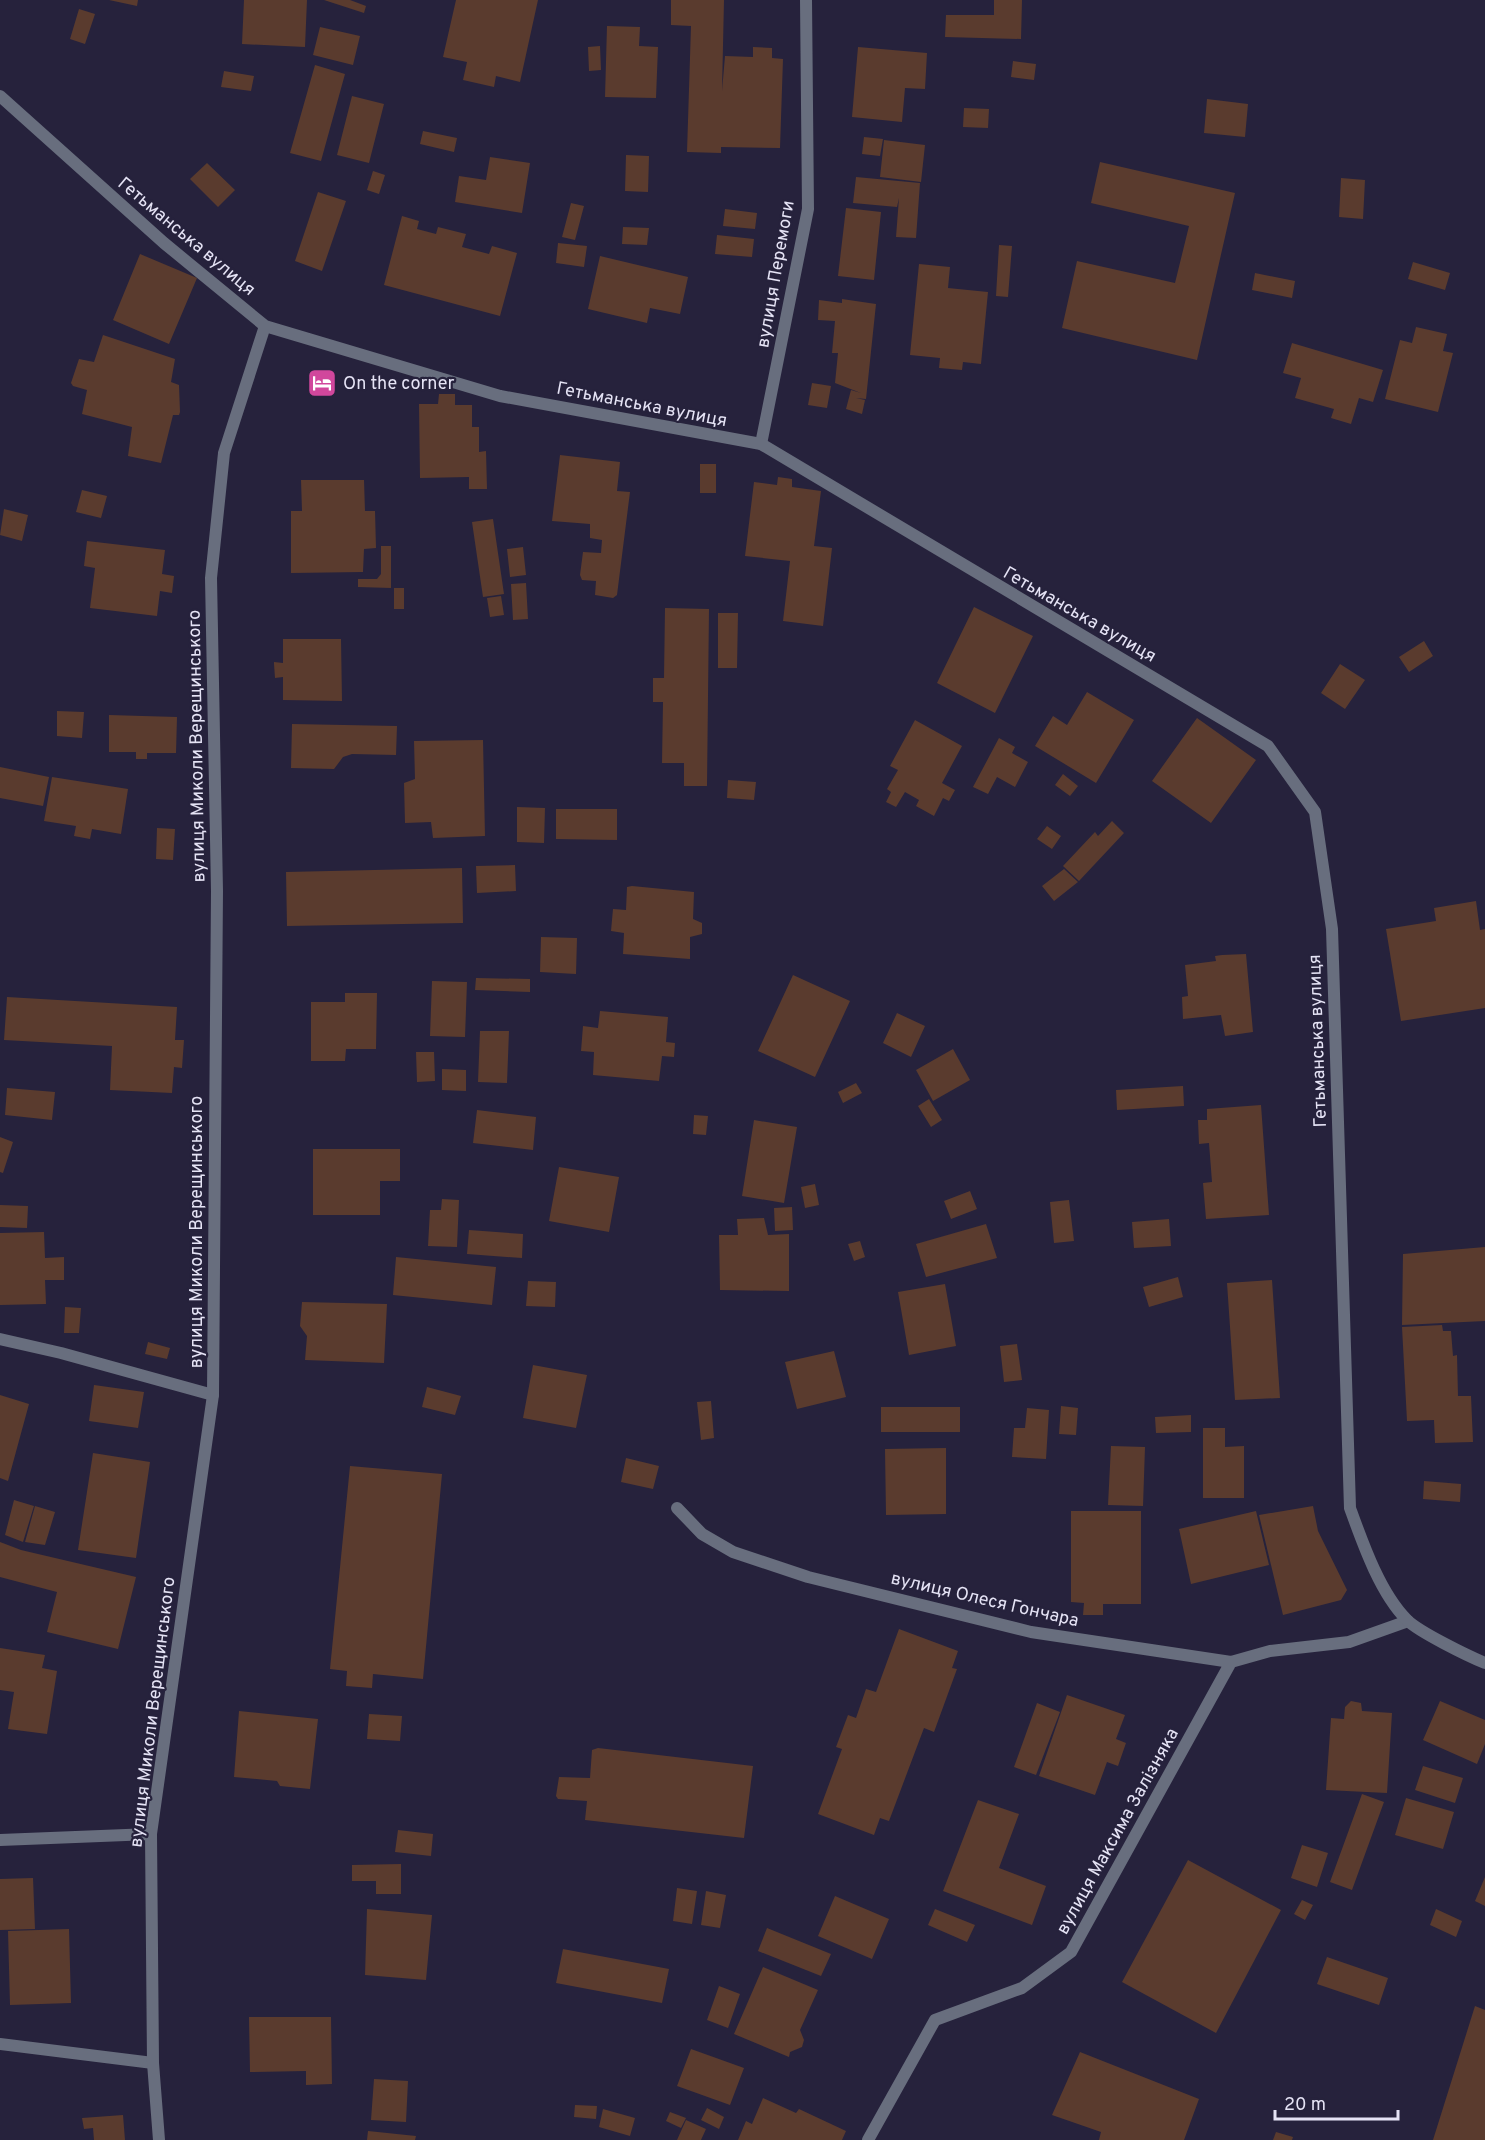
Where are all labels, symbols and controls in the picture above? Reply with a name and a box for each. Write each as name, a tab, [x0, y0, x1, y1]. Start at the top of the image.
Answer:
street label: Гетьманська вулиця	[112, 173, 260, 302]
street label: вулиця Перемоги	[752, 199, 801, 350]
hotel icon: On the corner	[306, 367, 338, 399]
place label: On the corner	[343, 373, 455, 396]
street label: Гетьманська вулиця	[555, 378, 729, 433]
street label: Гетьманська вулиця	[999, 562, 1160, 669]
street label: вулиця Миколи Верещинського	[184, 610, 211, 882]
street label: Гетьманська вулиця	[1304, 954, 1333, 1128]
street label: вулиця Миколи Верещинського	[186, 1096, 209, 1368]
street label: вулиця Олеся Гончара	[888, 1568, 1081, 1633]
street label: вулиця Миколи Верещинського	[125, 1576, 182, 1849]
street label: вулиця Максима Залізняка	[1052, 1725, 1185, 1939]
scale bar	[1275, 2083, 1398, 2121]
text: 20 m	[1284, 2094, 1326, 2117]

